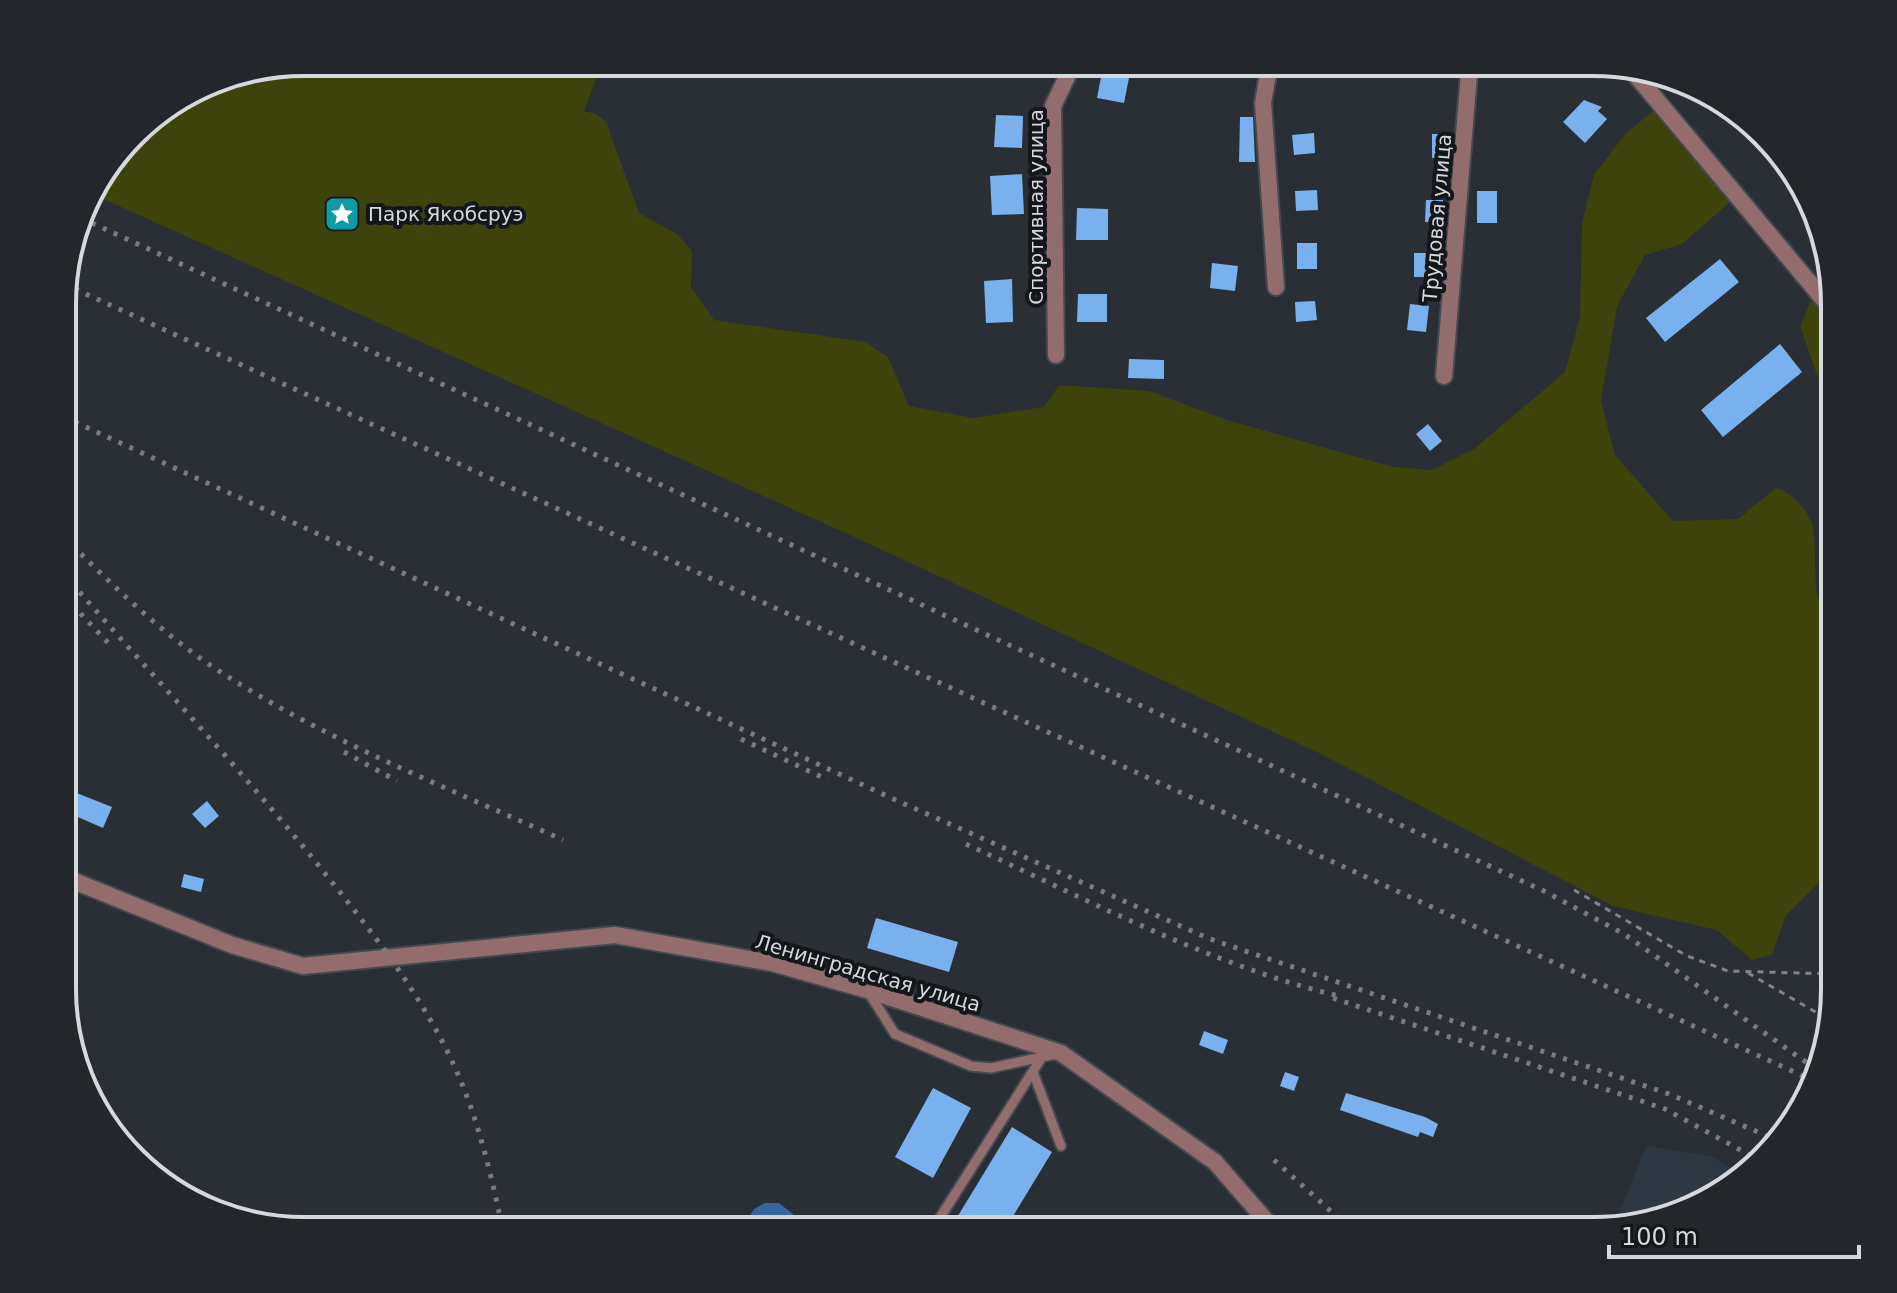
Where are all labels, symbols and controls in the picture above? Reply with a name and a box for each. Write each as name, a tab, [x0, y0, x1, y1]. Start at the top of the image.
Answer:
street label: Спортивная улица	[1024, 109, 1048, 305]
street label: Трудовая улица	[1418, 133, 1456, 304]
place icon: Парк Якобсруэ	[323, 195, 361, 233]
place label: Парк Якобсруэ	[368, 202, 523, 226]
street label: Ленинградская улица	[753, 929, 983, 1017]
scale bar	[1609, 1209, 1859, 1259]
text: 100 m	[1621, 1223, 1698, 1251]

